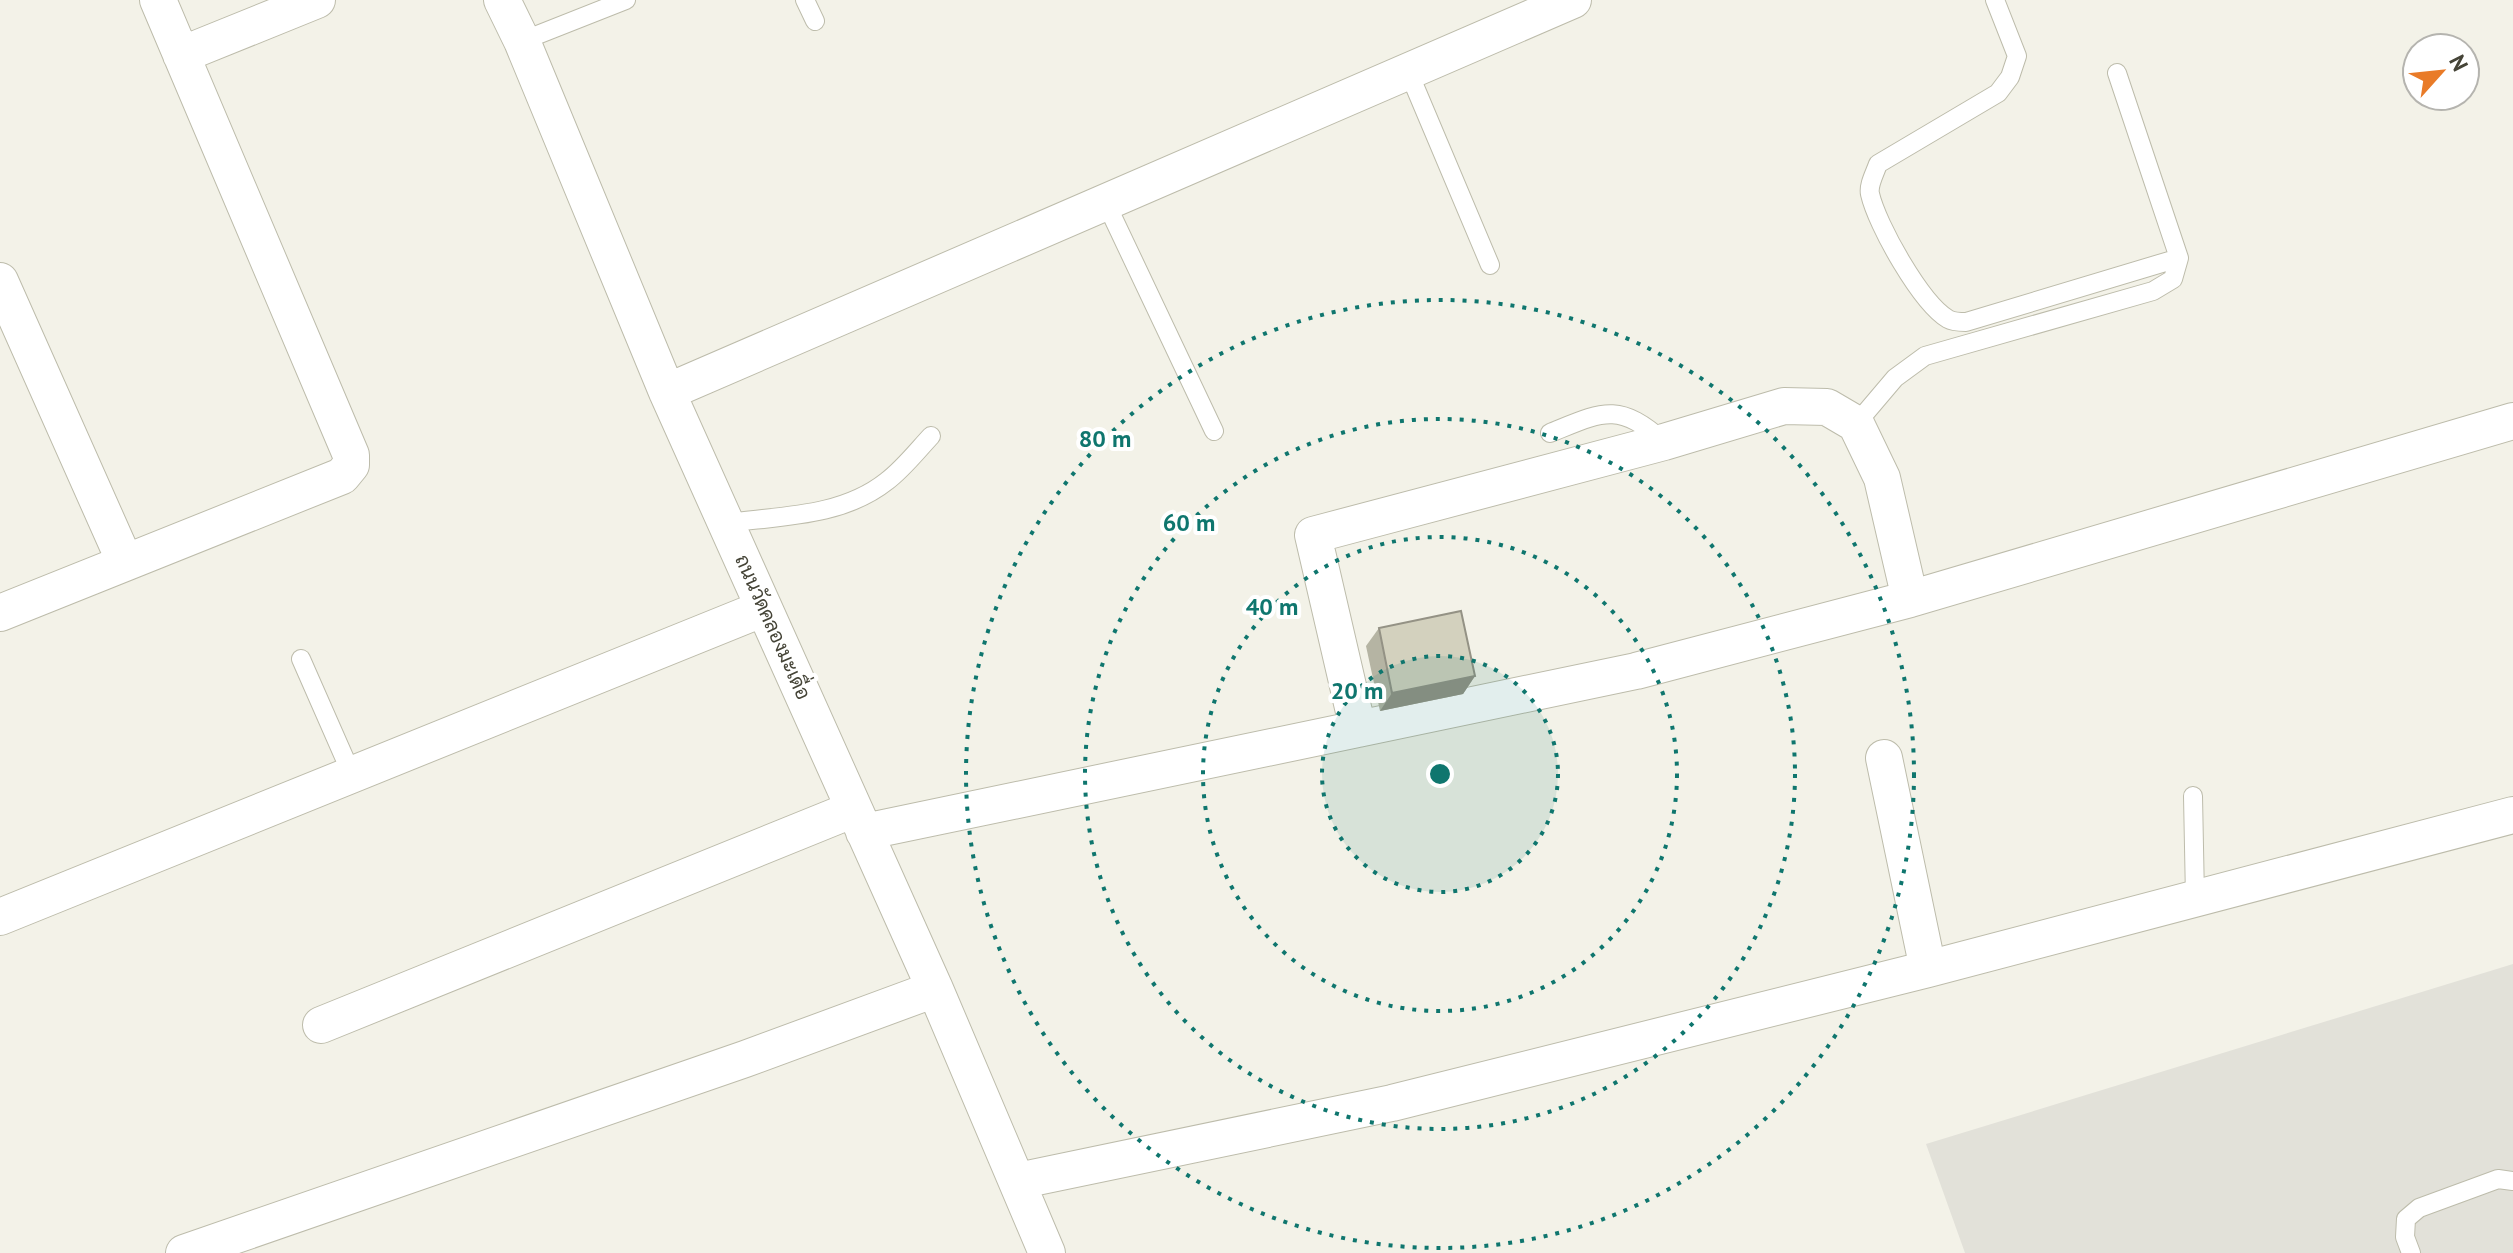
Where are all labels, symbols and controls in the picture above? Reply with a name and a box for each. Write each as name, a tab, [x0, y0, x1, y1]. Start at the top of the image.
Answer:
north arrow	[2401, 32, 2481, 112]
text: N	[2443, 50, 2475, 76]
text: 80 m	[1079, 423, 1131, 454]
text: 60 m	[1163, 507, 1215, 538]
street label: ถนนวัดคลองมะเดื่อ	[729, 549, 820, 704]
text: 40 m	[1246, 591, 1298, 622]
text: 20 m	[1331, 675, 1383, 706]
centre of rings	[1426, 760, 1454, 788]

